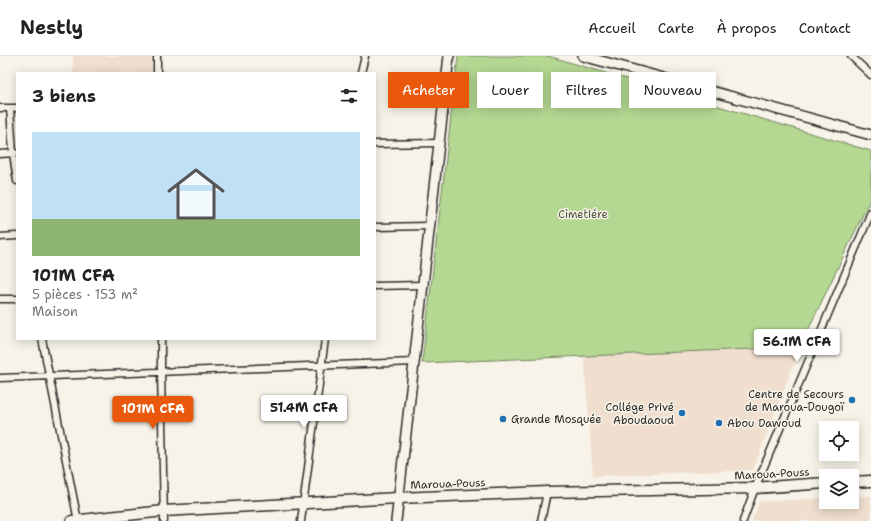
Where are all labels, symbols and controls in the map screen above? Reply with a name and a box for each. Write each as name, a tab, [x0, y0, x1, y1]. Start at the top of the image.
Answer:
text: Nestly	[20, 15, 83, 40]
text: Accueil	[588, 19, 636, 37]
text: Carte	[658, 19, 694, 37]
text: À propos	[716, 19, 777, 37]
text: Contact	[799, 19, 851, 37]
chip: Acheter	[388, 72, 469, 108]
chip: Louer	[477, 72, 543, 108]
chip: Filtres	[551, 72, 621, 108]
chip: Nouveau	[629, 72, 716, 108]
text: 3 biens	[32, 85, 96, 107]
icon: filters	[338, 85, 360, 107]
icon: home	[160, 158, 232, 230]
park label: Cimetiére	[558, 207, 608, 222]
text: 101M CFA	[32, 264, 115, 286]
text: 5 pièces · 153 m²	[32, 286, 138, 303]
text: Maison	[32, 303, 78, 320]
pin: 56.1M CFA	[751, 329, 843, 363]
text: 56.1M CFA	[763, 333, 831, 350]
place label: Centre de Secours de Maroua-Dougoï	[745, 387, 845, 415]
pin: 51.4M CFA	[258, 395, 350, 429]
marker: Centre de Secours de Maroua-Dougoï	[847, 395, 857, 405]
pin: 101M CFA	[112, 396, 194, 430]
text: 51.4M CFA	[270, 399, 338, 416]
text: 101M CFA	[121, 400, 185, 417]
place label: Collége Privé Aboudaoud	[606, 400, 674, 428]
marker: Collége Privé Aboudaoud	[677, 408, 687, 418]
place label: Grande Mosquée	[511, 412, 602, 427]
marker: Grande Mosquée	[498, 414, 508, 424]
place label: Abou Dawoud	[727, 416, 801, 431]
marker: Abou Dawoud	[714, 418, 724, 428]
map controls	[819, 421, 859, 509]
button: locate	[819, 421, 859, 461]
street label: Maroua-Pouss	[734, 465, 810, 483]
button: layers	[819, 469, 859, 509]
street label: Maroua-Pouss	[410, 475, 486, 493]

